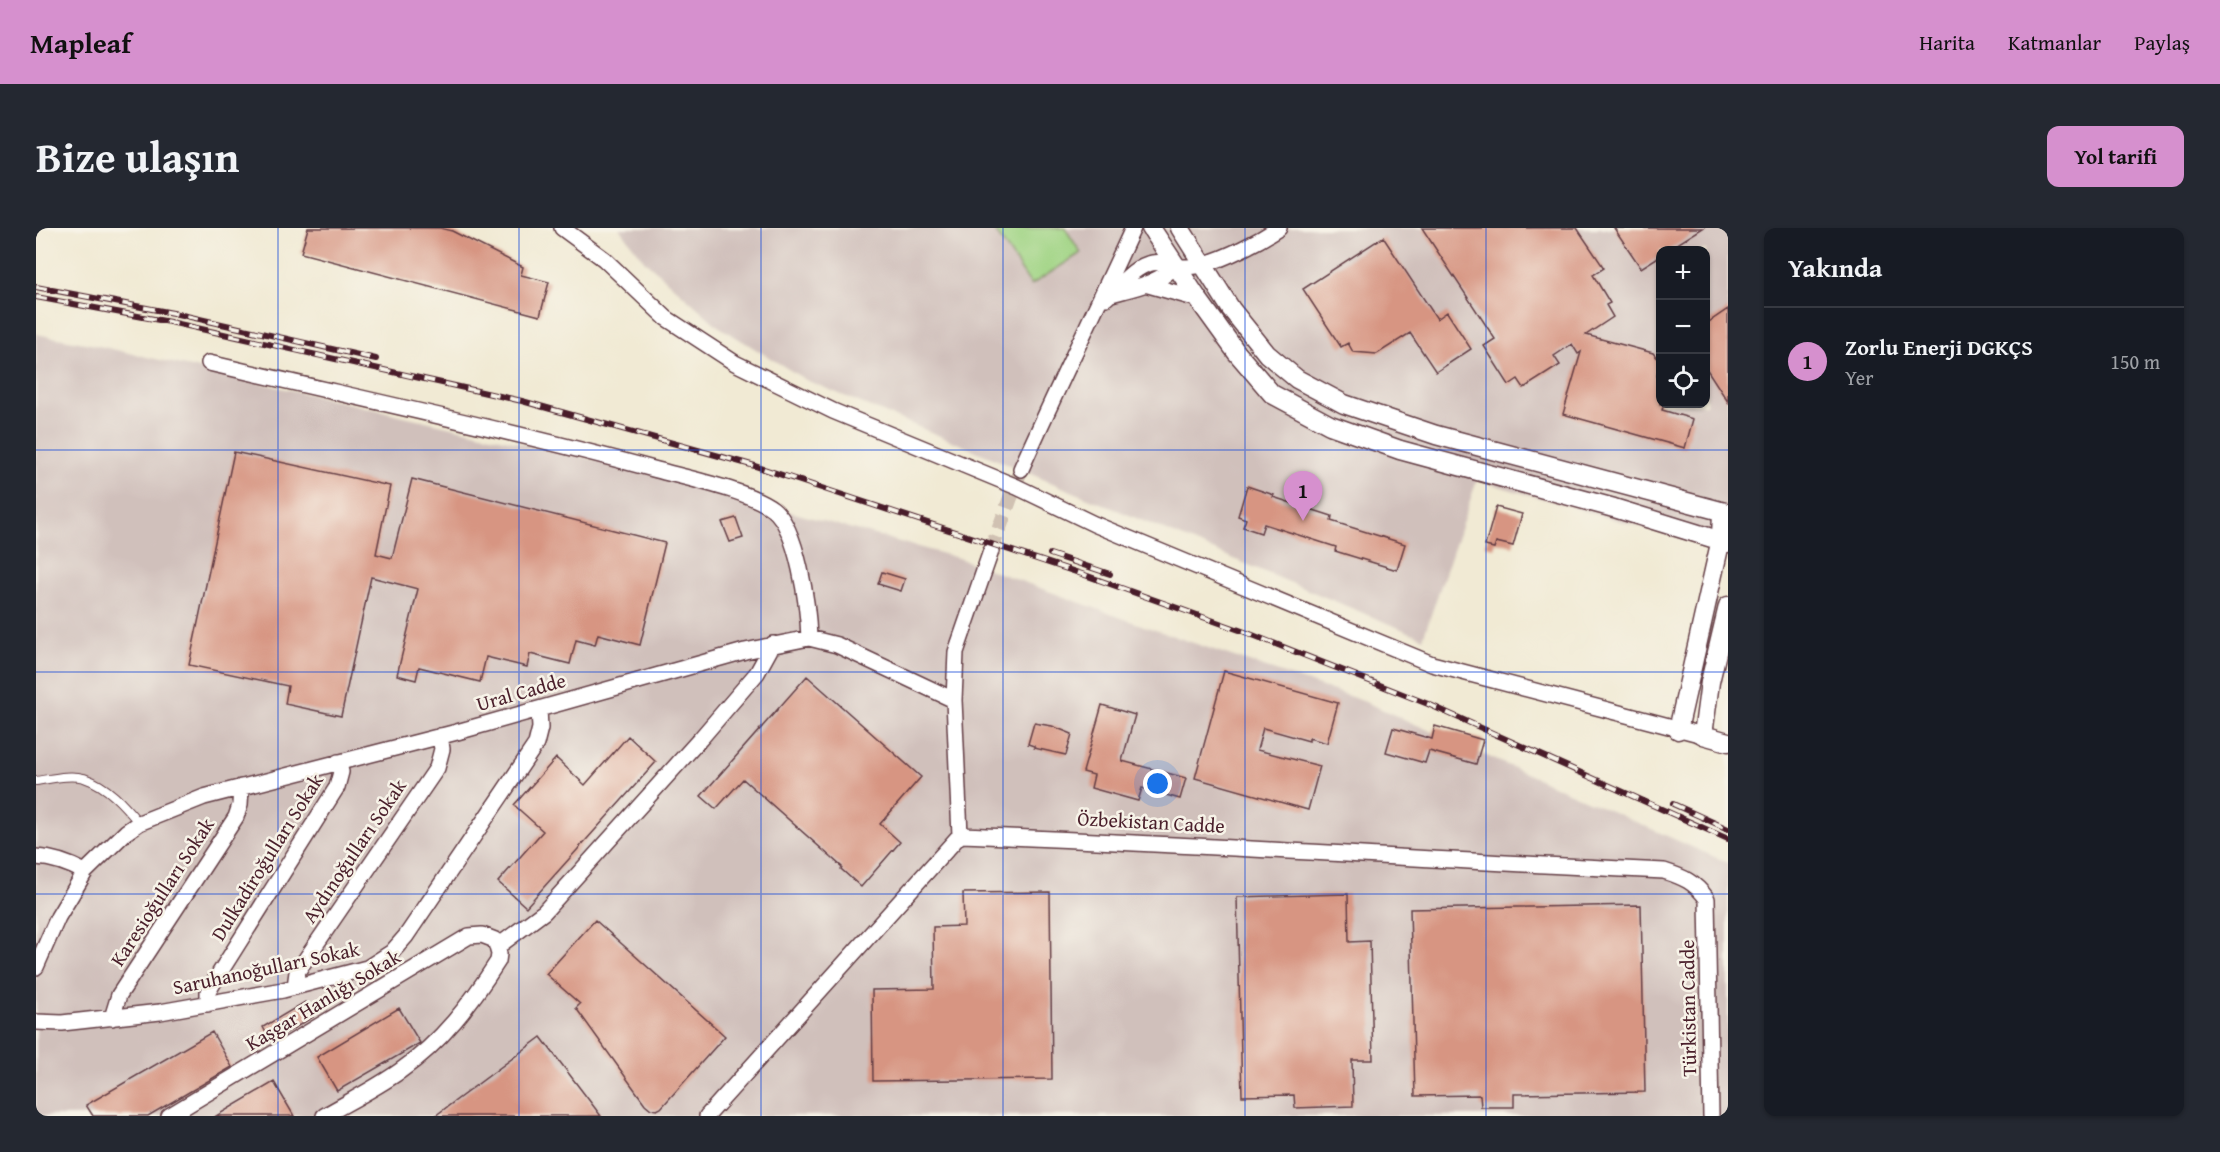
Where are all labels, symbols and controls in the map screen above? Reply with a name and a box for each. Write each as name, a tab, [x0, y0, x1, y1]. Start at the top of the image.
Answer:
text: Mapleaf	[30, 22, 131, 63]
text: Harita	[1919, 27, 1975, 58]
text: Katmanlar	[2008, 27, 2101, 58]
text: Paylaş	[2134, 27, 2190, 58]
text: Bize ulaşın	[36, 126, 239, 187]
button: Yol tarifi	[2047, 126, 2184, 187]
map controls	[1656, 246, 1710, 408]
button: +	[1656, 246, 1710, 300]
text: Yakında	[1788, 248, 1882, 287]
button: −	[1656, 300, 1710, 354]
text: Zorlu Enerji DGKÇS	[1845, 331, 2033, 363]
text: 1	[1802, 347, 1813, 376]
text: 150 m	[2110, 347, 2160, 376]
button: locate	[1656, 354, 1710, 408]
text: Yer	[1845, 363, 1873, 392]
pin: 1	[1284, 472, 1322, 521]
street label: Ural Cadde	[473, 665, 569, 718]
street label: Dulkadiroğulları Sokak	[203, 767, 330, 946]
your location	[1143, 769, 1172, 798]
street label: Aydınoğulları Sokak	[295, 772, 413, 929]
street label: Özbekistan Cadde	[1077, 803, 1225, 840]
street label: Karesioğulları Sokak	[103, 811, 221, 972]
street label: Saruhanoğulları Sokak	[170, 933, 363, 1001]
street label: Türkistan Cadde	[1672, 939, 1703, 1077]
street label: Kaşgar Hanlığı Sokak	[240, 941, 406, 1057]

